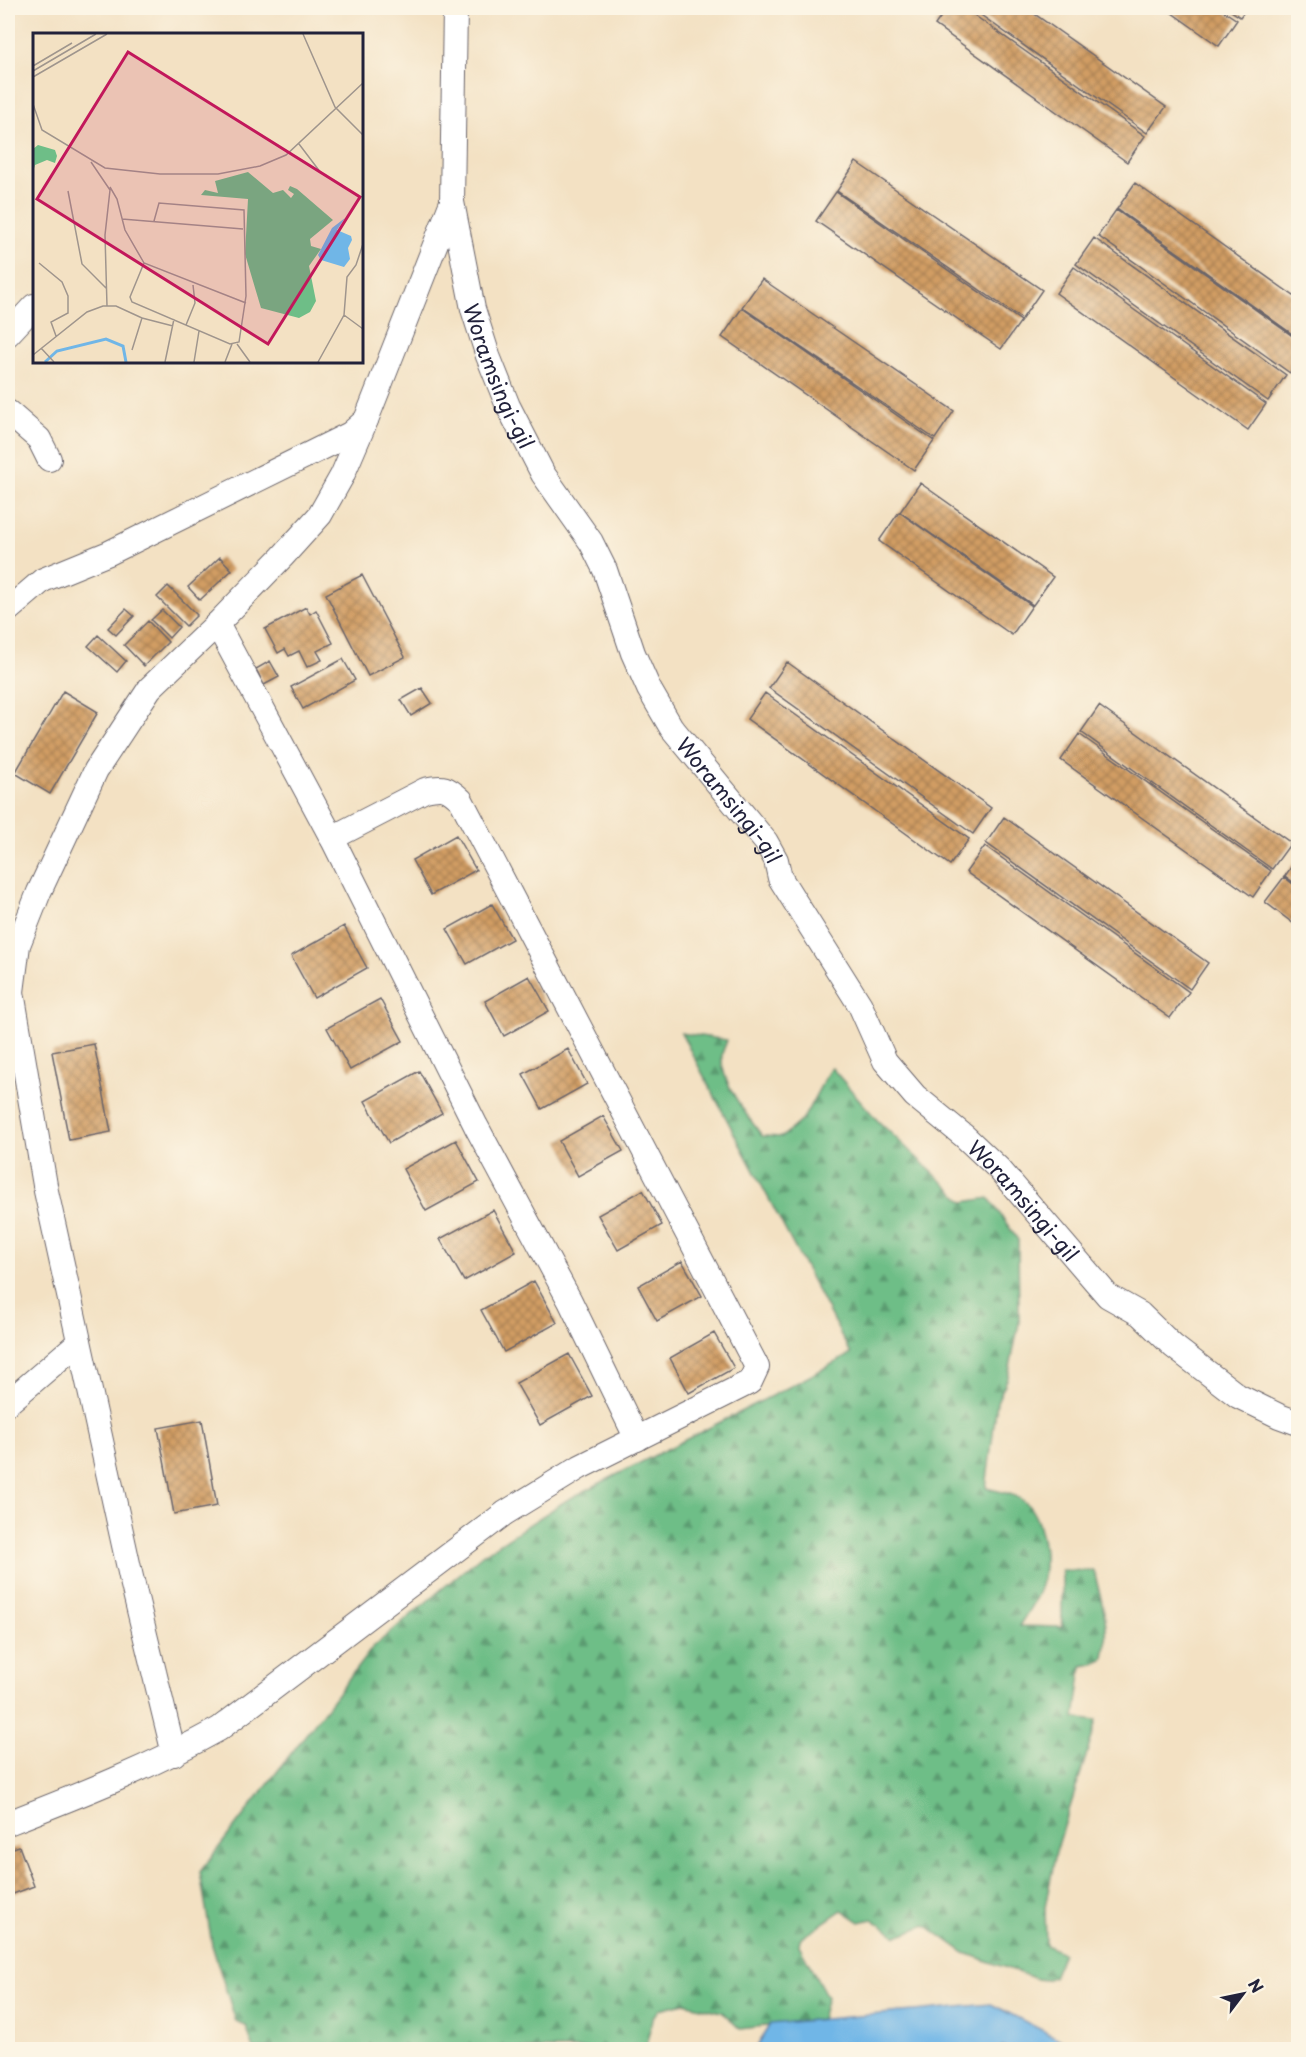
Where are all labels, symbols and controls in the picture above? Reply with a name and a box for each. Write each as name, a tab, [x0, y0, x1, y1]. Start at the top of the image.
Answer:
inset map	[33, 33, 363, 363]
street label: Woramsingi-gil	[456, 299, 543, 454]
street label: Woramsingi-gil	[669, 730, 791, 869]
street label: Woramsingi-gil	[961, 1132, 1087, 1268]
north arrow	[1213, 1964, 1273, 2024]
text: N	[1243, 1974, 1270, 1997]

